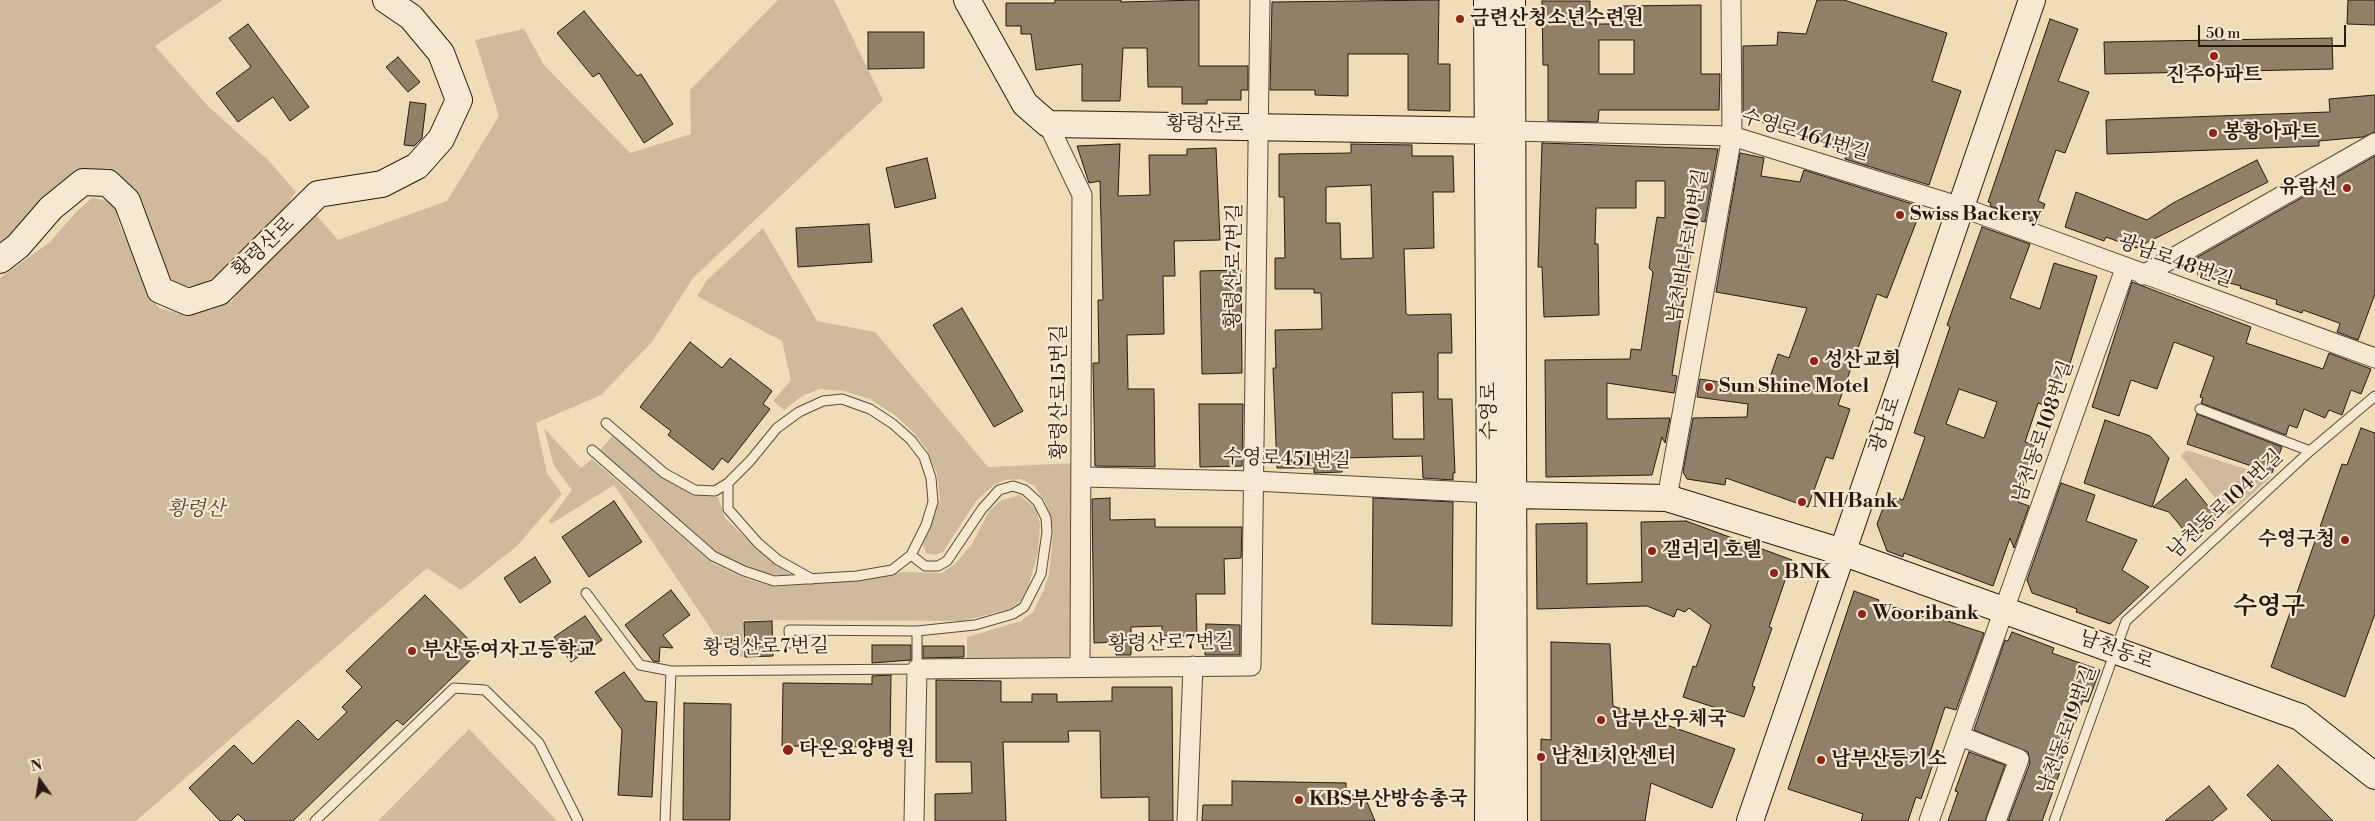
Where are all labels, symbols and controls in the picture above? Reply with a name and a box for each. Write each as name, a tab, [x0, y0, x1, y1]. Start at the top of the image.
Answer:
place label: 금련산청소년수련원	[1470, 7, 1644, 31]
marker: 금련산청소년수련원	[1454, 13, 1466, 25]
scale bar	[2200, 15, 2348, 47]
text: 50 m	[2206, 24, 2240, 43]
marker: 진주아파트	[2208, 50, 2220, 62]
place label: 진주아파트	[2166, 64, 2262, 88]
street label: 수영로464번길	[1738, 105, 1872, 167]
street label: 황령산로	[1166, 113, 1244, 139]
place label: 봉황아파트	[2223, 121, 2320, 145]
marker: 봉황아파트	[2207, 127, 2219, 139]
street label: 남천바다로10번길	[1664, 167, 1714, 325]
place label: 유람선	[2279, 176, 2337, 200]
marker: 유람선	[2341, 182, 2353, 194]
street label: 황령산로7번길	[1222, 203, 1248, 329]
place label: Swiss Backery	[1910, 203, 2042, 227]
marker: Swiss Backery	[1894, 209, 1906, 221]
street label: 황령산로	[228, 213, 300, 283]
street label: 광남로48번길	[2114, 230, 2236, 294]
street label: 황령산로15번길	[1048, 324, 1072, 460]
place label: 성산교회	[1824, 349, 1901, 373]
marker: 성산교회	[1808, 355, 1820, 367]
street label: 남천동로108번길	[2008, 357, 2080, 507]
place label: Sun Shine Motel	[1719, 375, 1869, 399]
marker: Sun Shine Motel	[1703, 381, 1715, 393]
street label: 수영로	[1478, 382, 1502, 440]
street label: 광남로	[1865, 394, 1907, 456]
street label: 남천동로104번길	[2163, 445, 2289, 565]
street label: 수영로451번길	[1223, 446, 1351, 474]
place label: NH Bank	[1812, 490, 1898, 514]
marker: NH Bank	[1796, 496, 1808, 508]
park label: 황령산	[167, 498, 225, 522]
place label: 수영구청	[2258, 528, 2335, 552]
marker: 수영구청	[2339, 534, 2351, 546]
place label: 갤러리 호텔	[1662, 539, 1762, 563]
marker: 갤러리 호텔	[1646, 545, 1658, 557]
place label: BNK	[1784, 561, 1831, 585]
marker: BNK	[1768, 567, 1780, 579]
district label: 수영구	[2233, 593, 2305, 623]
place label: Wooribank	[1872, 602, 1979, 626]
marker: Wooribank	[1856, 608, 1868, 620]
street label: 남천동로	[2076, 627, 2156, 675]
street label: 황령산로7번길	[1108, 631, 1234, 657]
street label: 황령산로7번길	[703, 635, 829, 661]
place label: 부산동여자고등학교	[422, 639, 596, 663]
marker: 부산동여자고등학교	[406, 645, 418, 657]
street label: 남천동로19번길	[2033, 662, 2103, 798]
place label: 남부산우체국	[1611, 708, 1727, 732]
marker: 남부산우체국	[1595, 714, 1607, 726]
place label: 다온요양병원	[799, 738, 915, 762]
marker: 다온요양병원	[781, 743, 795, 757]
place label: 남천1치안센터	[1551, 745, 1677, 769]
place label: 남부산등기소	[1831, 748, 1947, 772]
marker: 남천1치안센터	[1535, 751, 1547, 763]
marker: 남부산등기소	[1815, 754, 1827, 766]
north arrow	[15, 756, 65, 806]
text: N	[29, 756, 44, 776]
place label: KBS부산방송총국	[1309, 788, 1468, 812]
marker: KBS부산방송총국	[1293, 794, 1305, 806]

